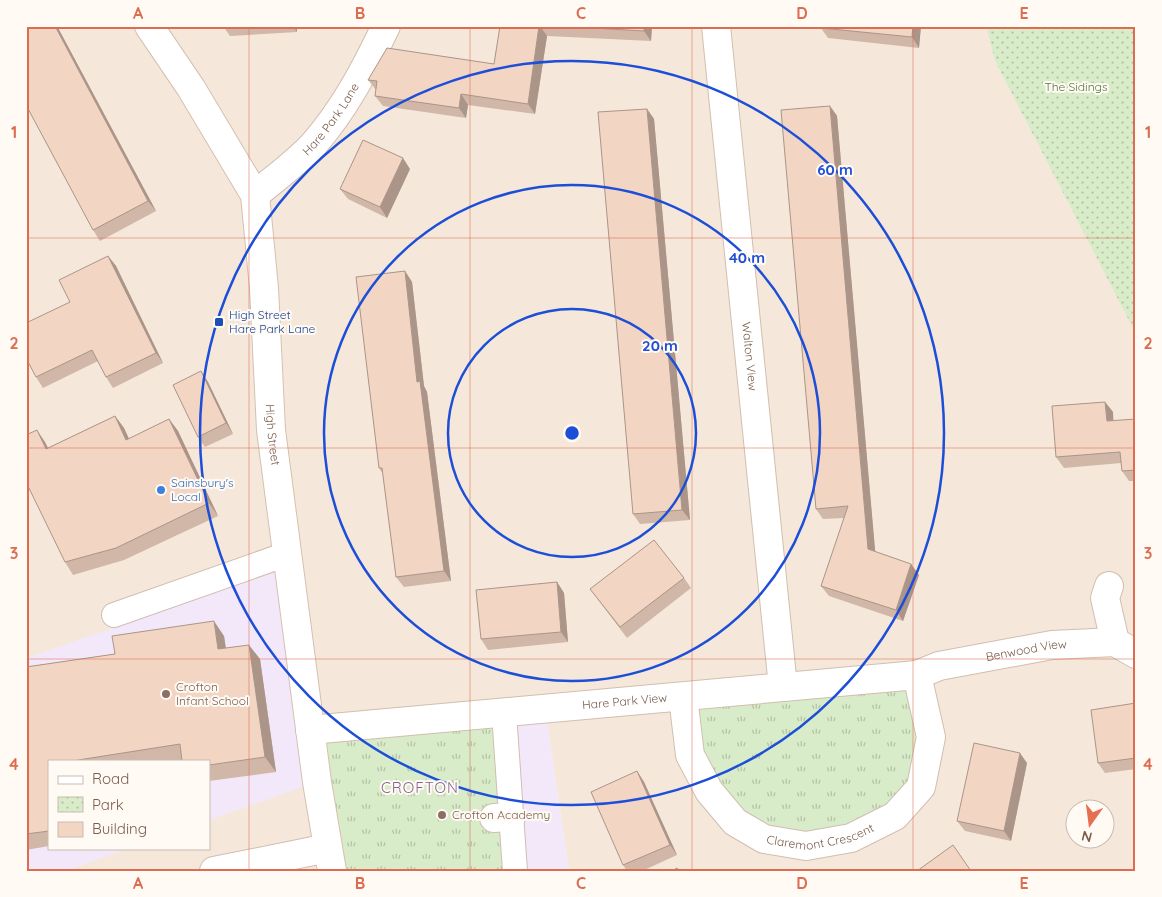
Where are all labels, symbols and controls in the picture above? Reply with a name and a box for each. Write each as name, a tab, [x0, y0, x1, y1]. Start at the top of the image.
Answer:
text: A	[133, 3, 144, 23]
text: B	[355, 3, 365, 23]
text: C	[576, 3, 586, 23]
text: D	[796, 3, 808, 23]
text: E	[1019, 3, 1029, 23]
park label: The Sidings	[1044, 79, 1108, 94]
street label: Hare Park Lane	[299, 80, 362, 158]
text: 1	[11, 122, 17, 142]
text: 1	[1145, 122, 1151, 142]
text: 60 m	[817, 160, 853, 179]
text: 40 m	[729, 248, 765, 267]
place label: High Street Hare Park Lane	[229, 307, 316, 336]
marker: High Street Hare Park Lane	[213, 316, 225, 328]
street label: Walton View	[739, 321, 761, 392]
text: 2	[9, 333, 19, 353]
text: 2	[1143, 333, 1153, 353]
text: 20 m	[642, 336, 678, 355]
street label: High Street	[263, 404, 284, 466]
centre of rings	[563, 424, 581, 442]
place label: Sainsbury's Local	[171, 475, 234, 504]
marker: Sainsbury's Local	[155, 484, 167, 496]
text: 3	[10, 543, 18, 563]
text: 3	[1144, 543, 1152, 563]
street label: Benwood View	[984, 636, 1067, 664]
place label: Crofton Infant School	[176, 679, 249, 708]
marker: Crofton Infant School	[160, 688, 172, 700]
street label: Hare Park View	[581, 690, 668, 712]
text: 4	[9, 754, 19, 774]
text: 4	[1143, 754, 1153, 774]
legend	[48, 760, 210, 850]
text: Road	[92, 769, 129, 788]
district label: CROFTON	[381, 778, 459, 797]
text: Park	[92, 795, 124, 814]
north arrow	[1064, 800, 1114, 850]
place label: Crofton Academy	[452, 807, 550, 822]
marker: Crofton Academy	[436, 809, 448, 821]
text: Building	[92, 819, 147, 838]
street label: Claremont Crescent	[766, 820, 876, 853]
text: N	[1080, 827, 1094, 847]
text: A	[133, 873, 144, 893]
text: B	[355, 873, 365, 893]
text: C	[576, 873, 586, 893]
text: D	[796, 873, 808, 893]
text: E	[1019, 873, 1029, 893]

